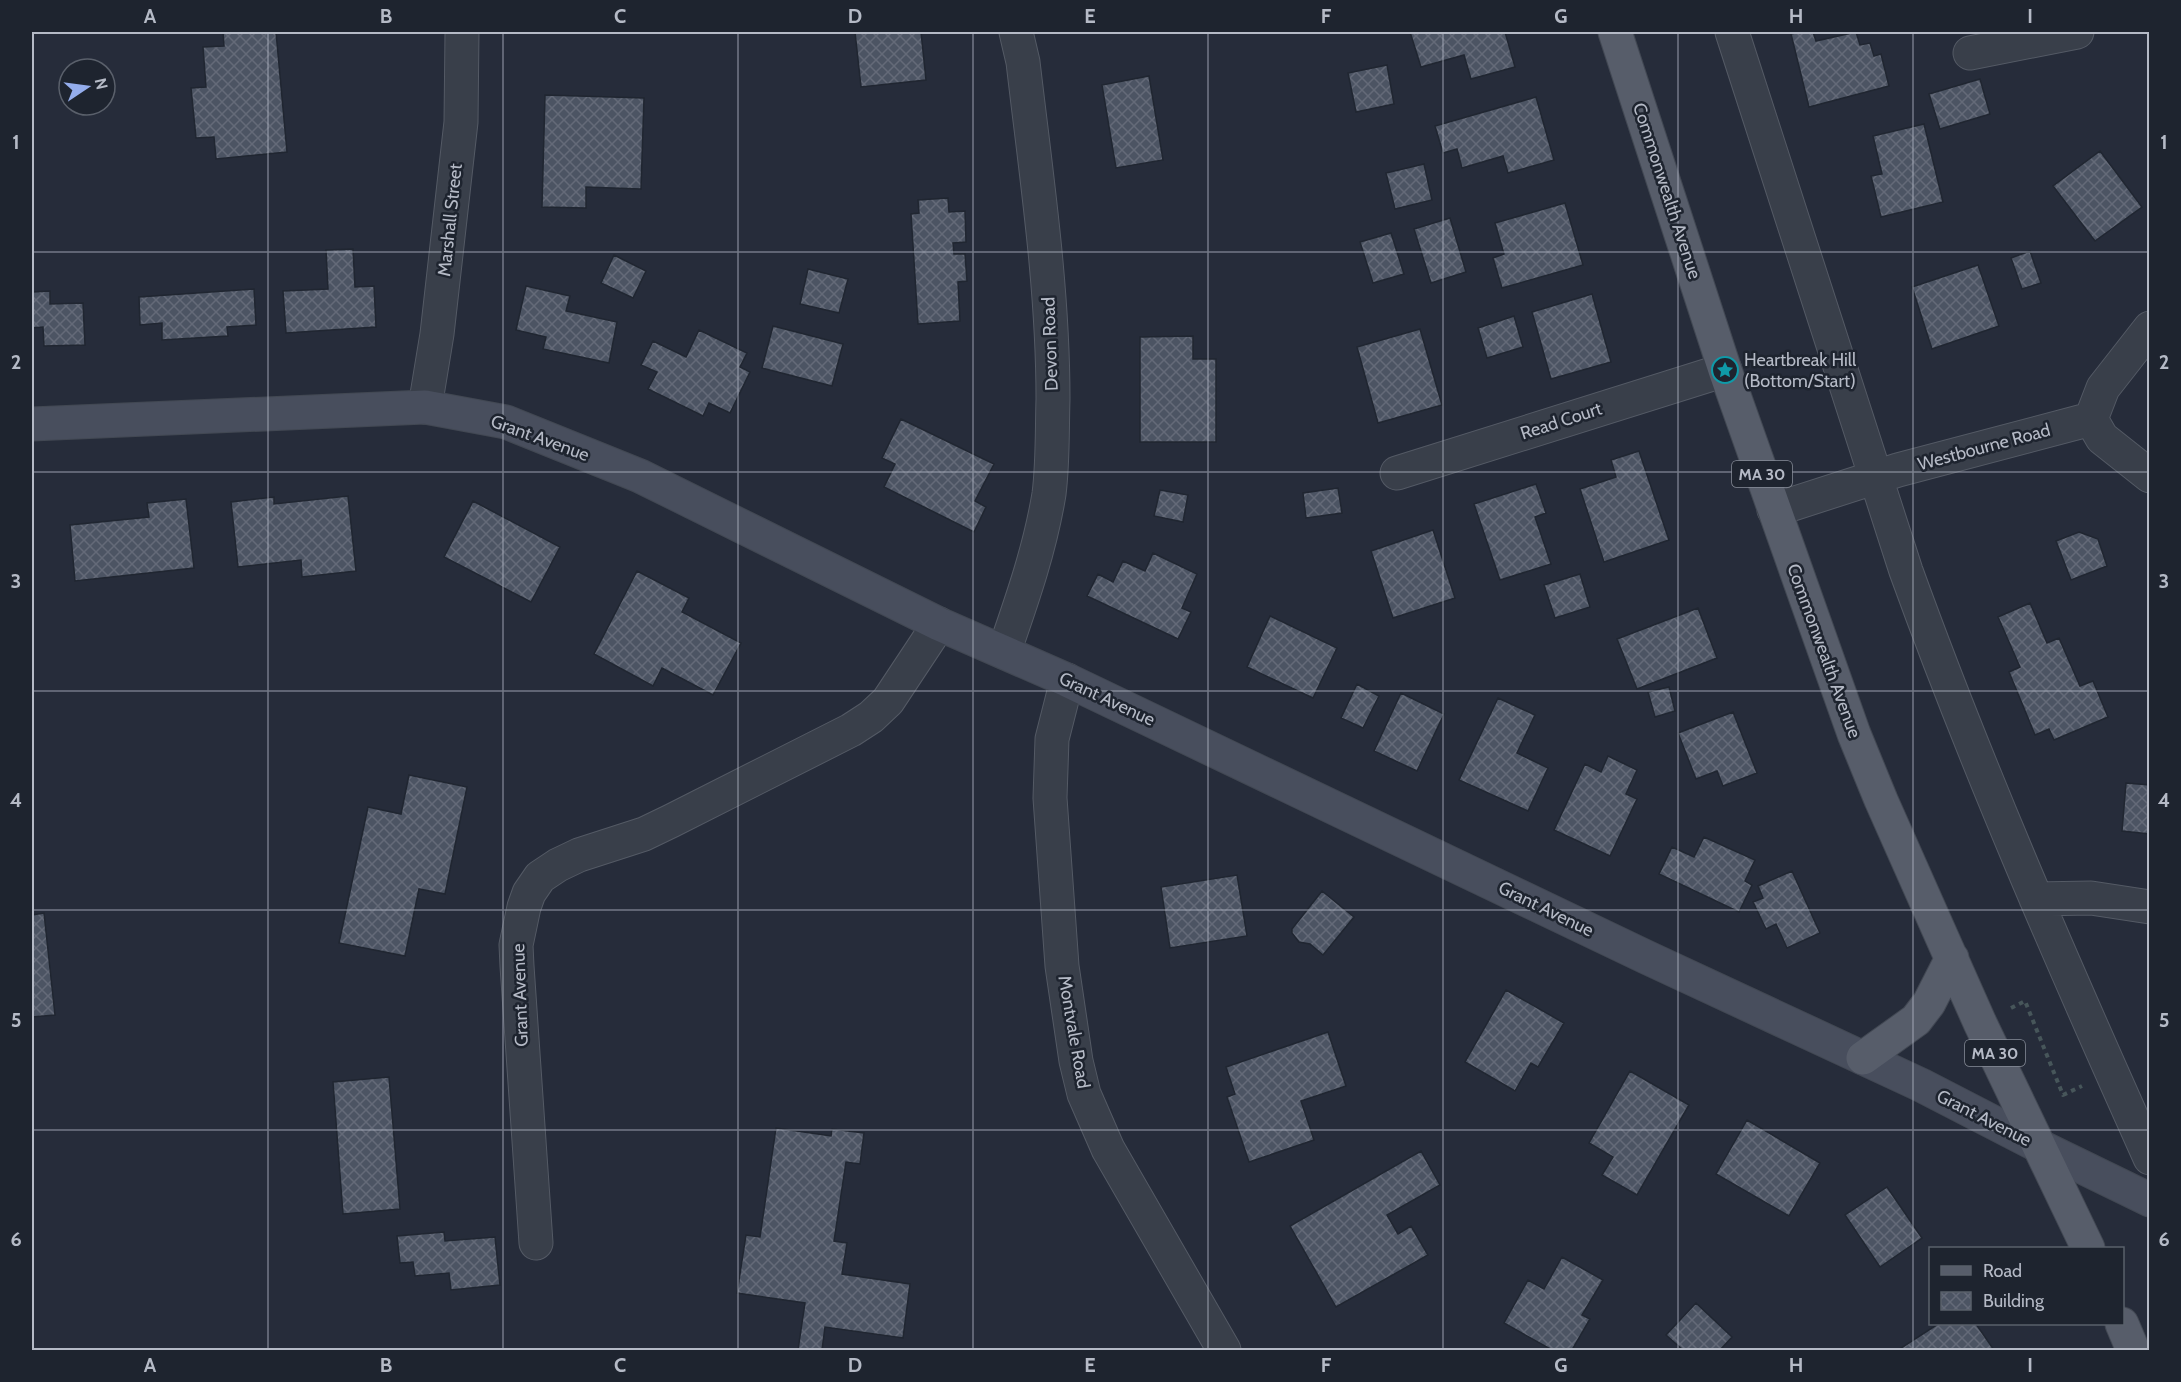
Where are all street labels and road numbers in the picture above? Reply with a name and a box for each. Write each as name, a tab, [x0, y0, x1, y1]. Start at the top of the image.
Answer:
street label: Commonwealth Avenue	[1628, 100, 1706, 282]
street label: Marshall Street	[433, 162, 467, 278]
street label: Devon Road	[1037, 297, 1063, 391]
street label: Read Court	[1517, 398, 1605, 444]
street label: Grant Avenue	[488, 410, 592, 466]
street label: Westbourne Road	[1915, 419, 2053, 475]
road number: MA 30	[1732, 461, 1792, 487]
street label: Commonwealth Avenue	[1782, 561, 1866, 741]
street label: Grant Avenue	[1056, 667, 1158, 731]
street label: Grant Avenue	[1495, 876, 1597, 942]
street label: Grant Avenue	[507, 943, 533, 1047]
street label: Montvale Road	[1053, 974, 1095, 1090]
road number: MA 30	[1965, 1040, 2025, 1066]
street label: Grant Avenue	[1933, 1085, 2035, 1151]

